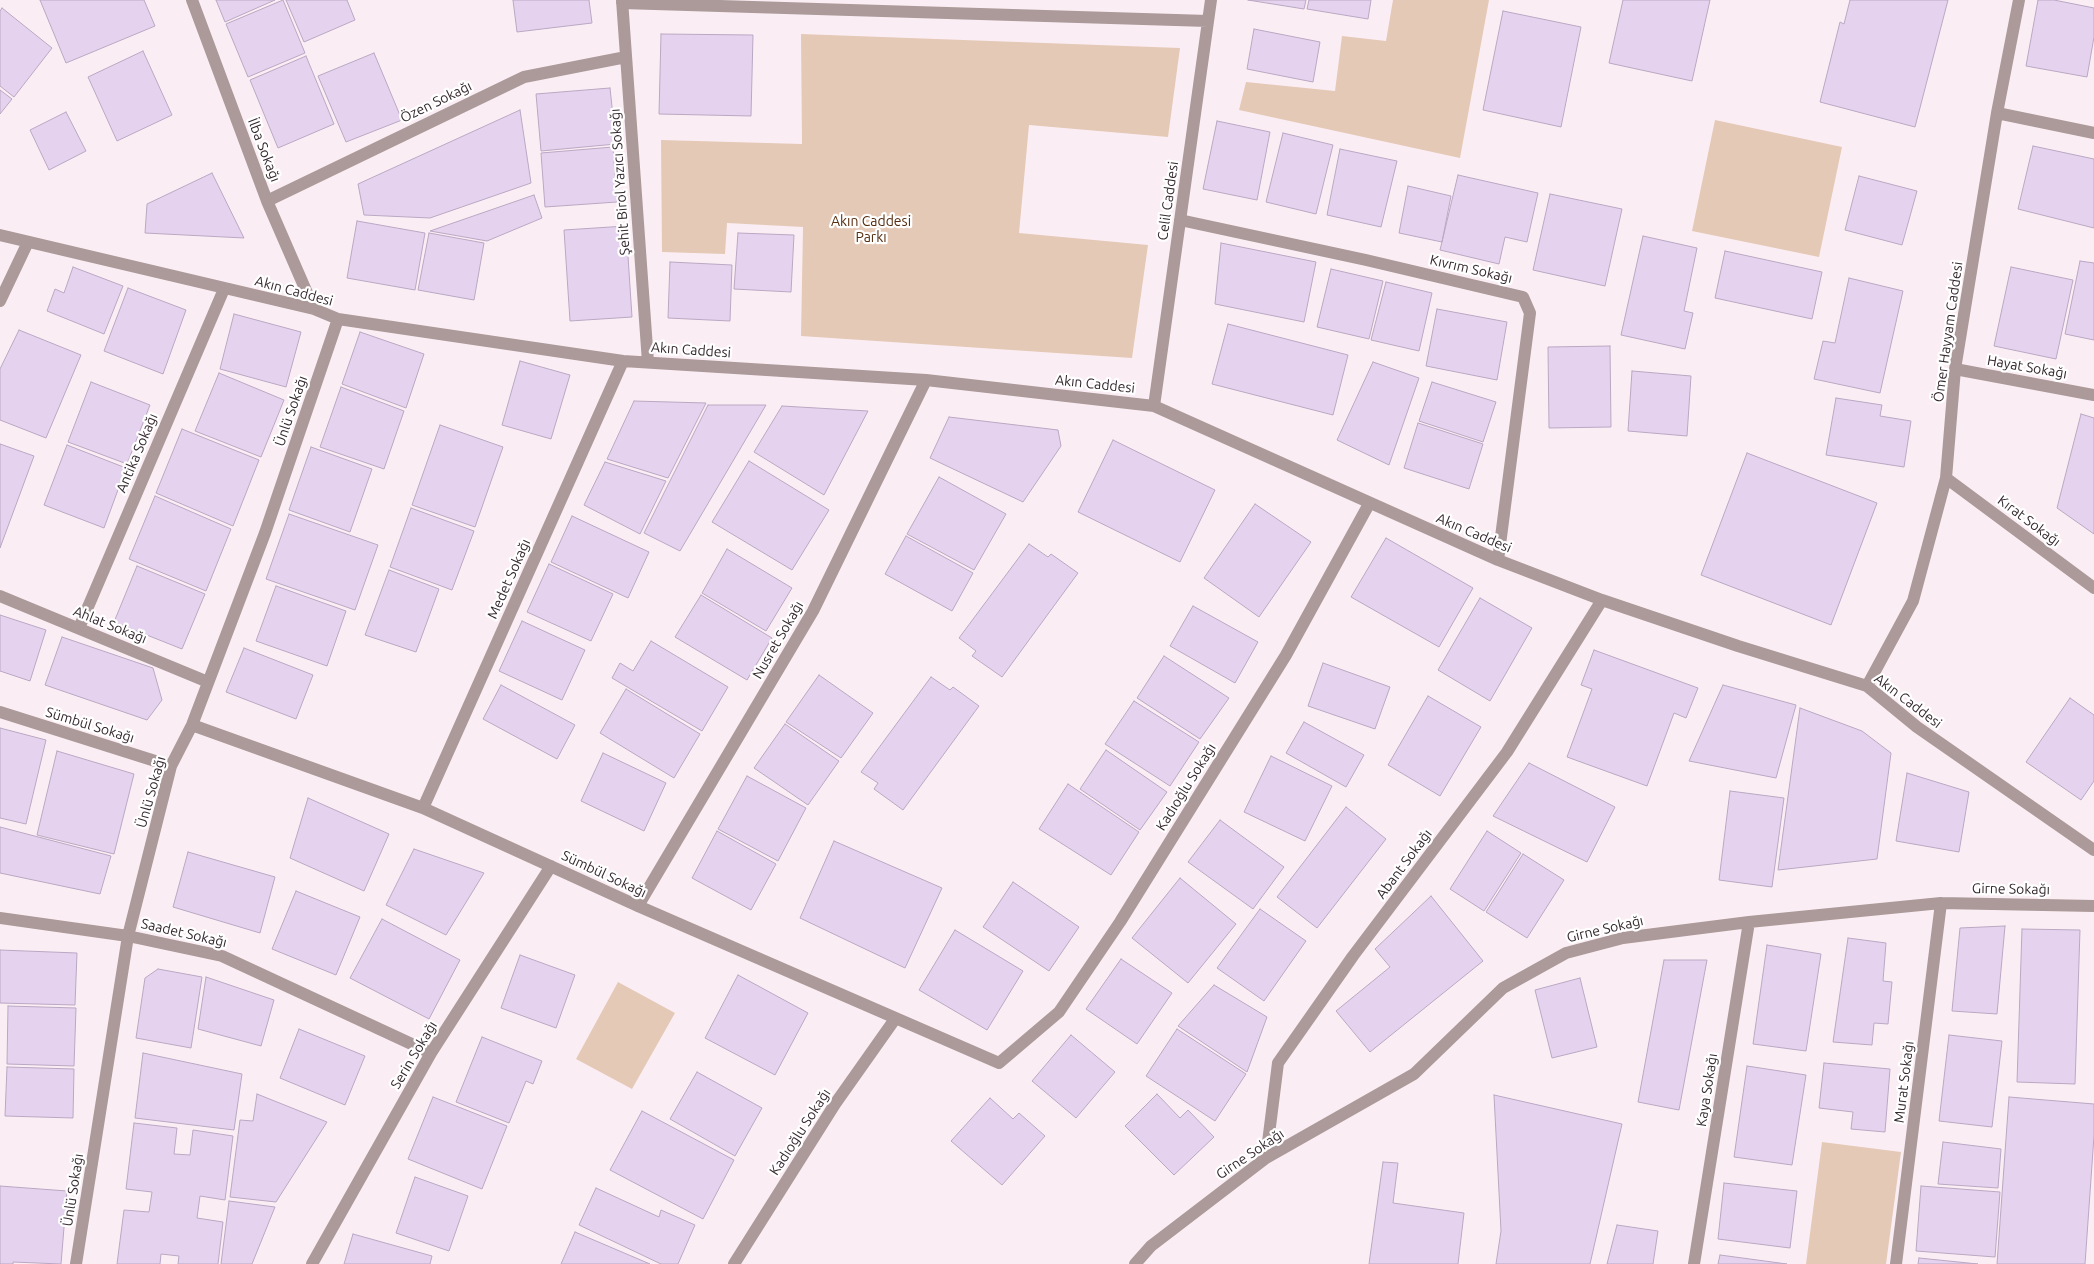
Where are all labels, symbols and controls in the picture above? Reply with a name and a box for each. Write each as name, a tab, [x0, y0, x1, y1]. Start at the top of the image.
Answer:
street label: Özen Sokağı	[398, 77, 474, 127]
street label: Şehit Birol Yazıcı Sokağı	[606, 108, 634, 256]
street label: İlba Sokağı	[244, 116, 284, 184]
street label: Celil Caddesi	[1154, 160, 1182, 242]
park label: Akın Caddesi Parkı	[831, 213, 911, 246]
street label: Kıvrım Sokağı	[1428, 251, 1514, 287]
street label: Ömer Hayyam Caddesi	[1930, 261, 1966, 403]
street label: Akın Caddesi	[253, 273, 335, 309]
street label: Akın Caddesi	[650, 339, 732, 361]
street label: Hayat Sokağı	[1986, 352, 2068, 382]
street label: Akın Caddesi	[1054, 371, 1136, 397]
street label: Ünlü Sokağı	[271, 373, 311, 449]
street label: Antika Sokağı	[113, 411, 161, 495]
street label: Kırat Sokağı	[1994, 492, 2064, 550]
street label: Akın Caddesi	[1434, 510, 1514, 556]
street label: Medet Sokağı	[484, 536, 534, 622]
street label: Nusret Sokağı	[749, 598, 807, 682]
street label: Ahlat Sokağı	[71, 603, 149, 647]
street label: Akın Caddesi	[1871, 670, 1945, 732]
street label: Sümbül Sokağı	[44, 704, 136, 746]
street label: Kadıoğlu Sokağı	[1152, 740, 1220, 834]
street label: Ünlü Sokağı	[133, 754, 169, 830]
street label: Abant Sokağı	[1372, 826, 1436, 902]
street label: Sümbül Sokağı	[559, 847, 649, 901]
street label: Girne Sokağı	[1972, 880, 2050, 898]
street label: Girne Sokağı	[1565, 912, 1645, 946]
street label: Saadet Sokağı	[139, 915, 229, 951]
street label: Serin Sokağı	[387, 1018, 441, 1092]
street label: Murat Sokağı	[1891, 1040, 1917, 1124]
street label: Kaya Sokağı	[1693, 1052, 1721, 1128]
street label: Kadıoğlu Sokağı	[766, 1086, 834, 1178]
street label: Girne Sokağı	[1213, 1125, 1287, 1183]
street label: Ünlü Sokağı	[59, 1152, 87, 1228]

